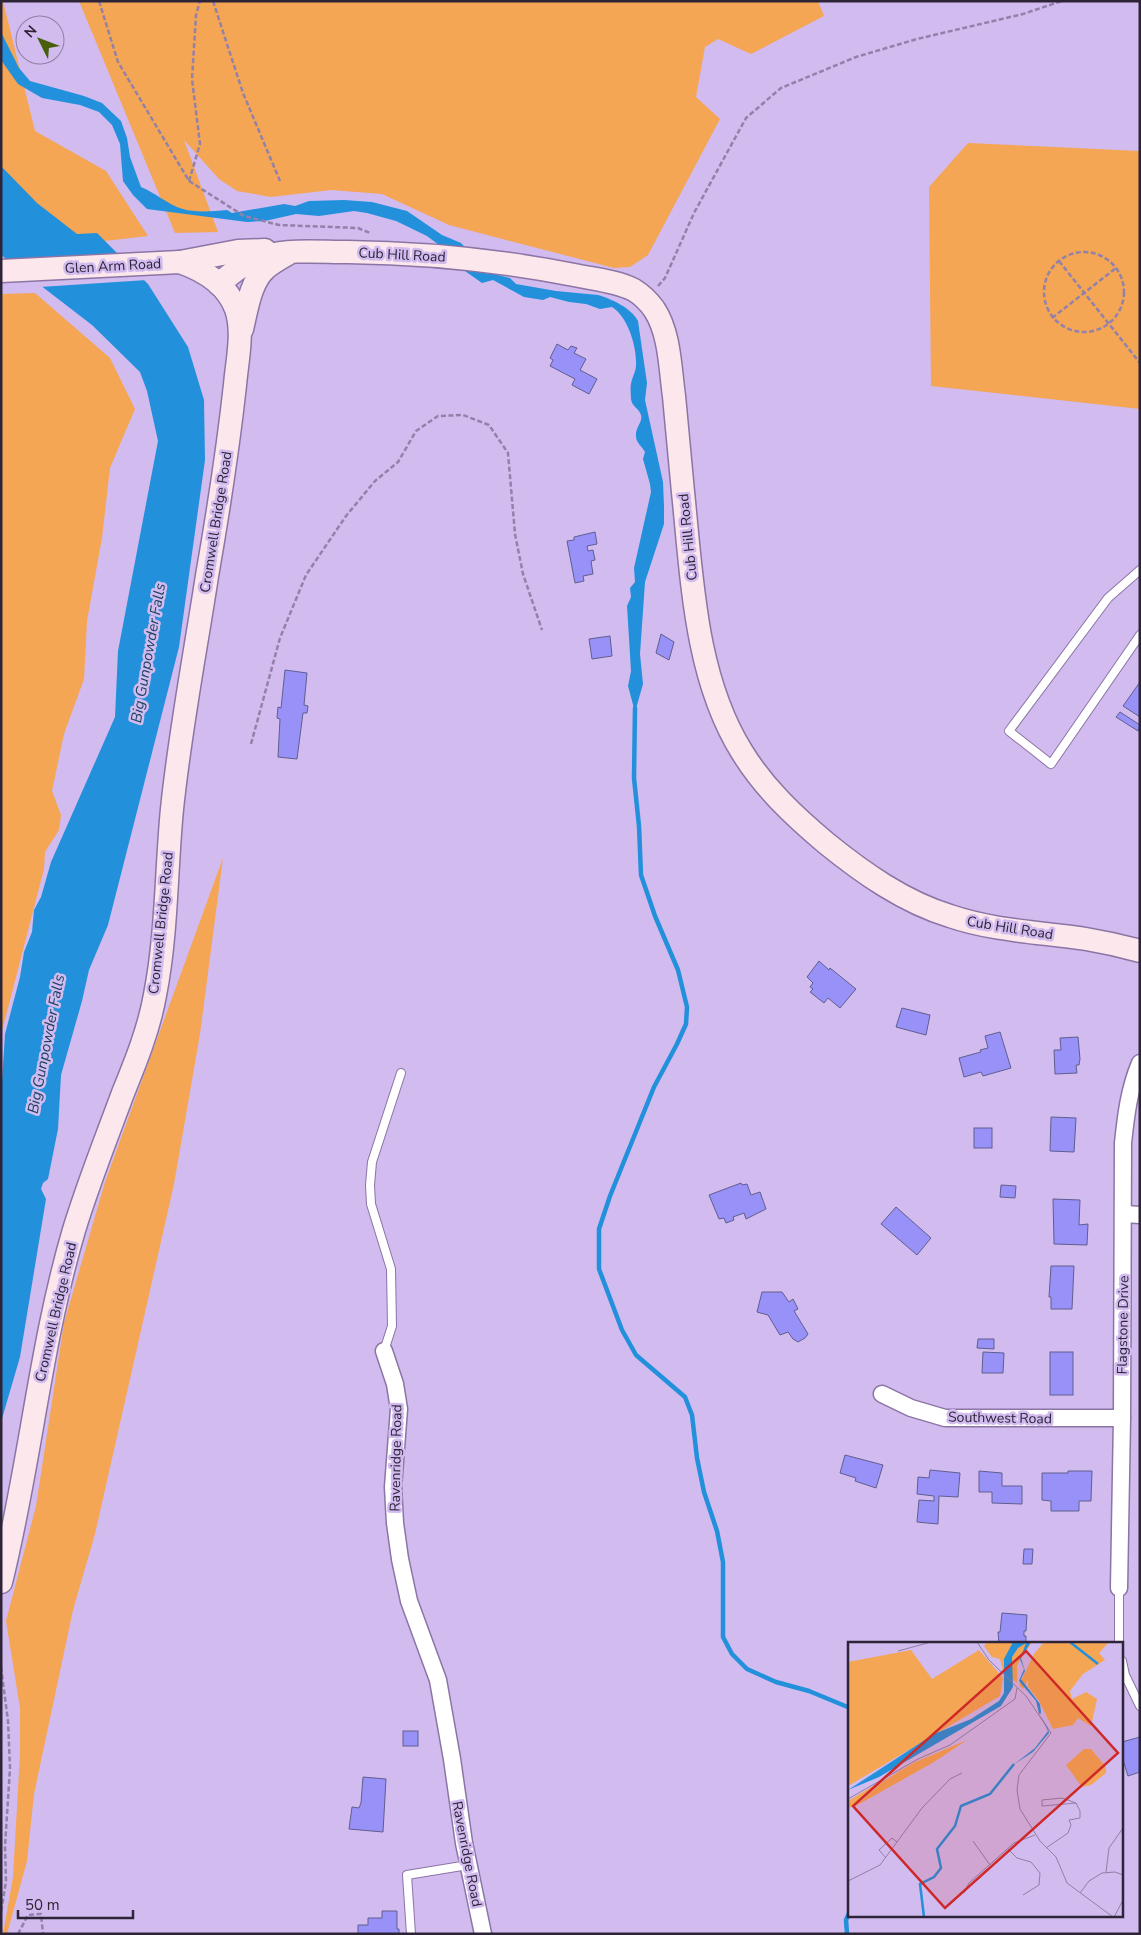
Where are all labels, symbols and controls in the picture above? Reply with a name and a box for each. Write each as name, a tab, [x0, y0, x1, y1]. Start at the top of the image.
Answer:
north arrow	[15, 15, 65, 65]
text: N	[20, 21, 41, 42]
street label: Cub Hill Road	[358, 243, 446, 267]
street label: Glen Arm Road	[64, 254, 162, 278]
street label: Cromwell Bridge Road	[195, 450, 237, 594]
street label: Cub Hill Road	[674, 493, 702, 581]
water label: Big Gunpowder Falls	[126, 582, 170, 724]
street label: Cromwell Bridge Road	[144, 851, 178, 995]
street label: Cub Hill Road	[965, 912, 1055, 944]
water label: Big Gunpowder Falls	[23, 973, 69, 1115]
street label: Cromwell Bridge Road	[31, 1240, 81, 1384]
street label: Flagstone Drive	[1113, 1275, 1133, 1375]
street label: Ravenridge Road	[386, 1404, 406, 1512]
street label: Southwest Road	[948, 1408, 1052, 1428]
inset map	[848, 1642, 1124, 1918]
street label: Ravenridge Road	[447, 1799, 487, 1909]
scale bar	[18, 1888, 132, 1920]
text: 50 m	[25, 1895, 60, 1915]

